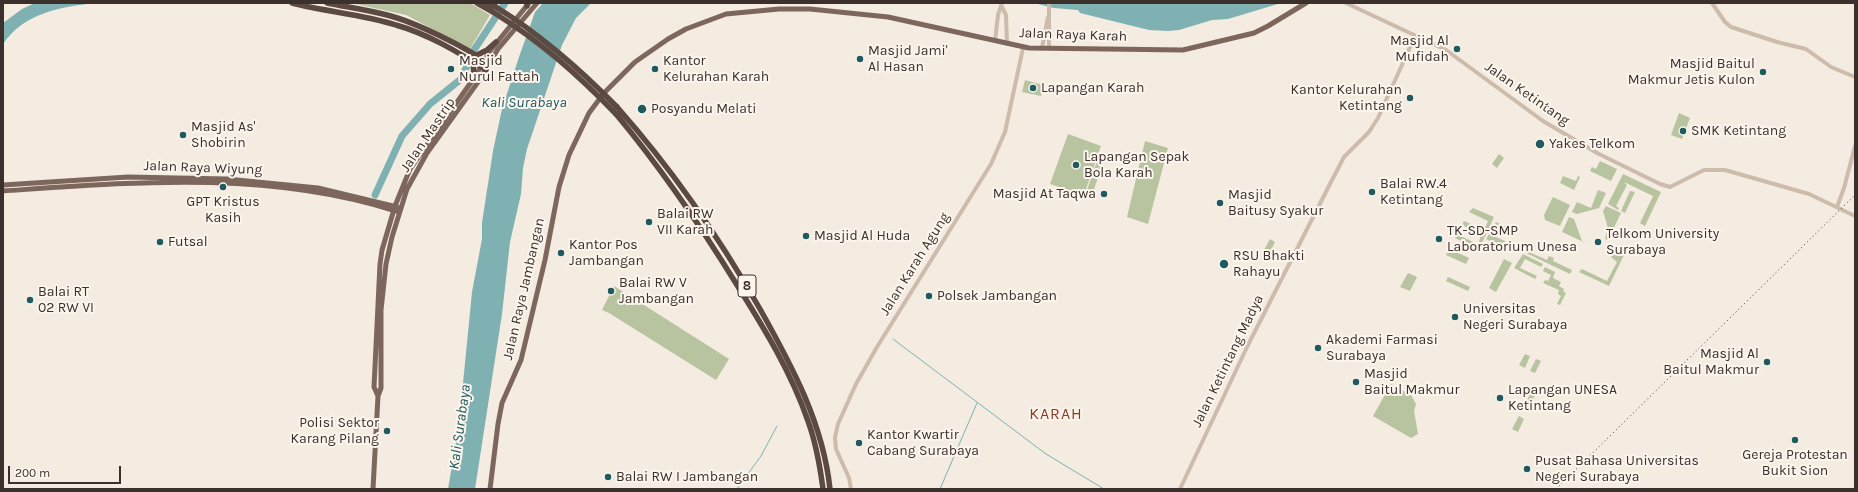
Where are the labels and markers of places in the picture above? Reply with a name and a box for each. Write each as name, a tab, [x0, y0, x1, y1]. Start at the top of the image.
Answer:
place label: Masjid Al Mufidah	[1390, 33, 1449, 66]
place label: Masjid Jami' Al Hasan	[868, 43, 948, 76]
marker: Masjid Al Mufidah	[1452, 44, 1462, 54]
place label: Masjid Nurul Fattah	[459, 53, 539, 86]
place label: Kantor Kelurahan Karah	[663, 53, 769, 86]
marker: Masjid Jami' Al Hasan	[855, 54, 865, 64]
place label: Masjid Baitul Makmur Jetis Kulon	[1628, 56, 1755, 88]
marker: Masjid Nurul Fattah	[446, 64, 456, 74]
marker: Kantor Kelurahan Karah	[650, 64, 660, 74]
marker: Masjid Baitul Makmur Jetis Kulon	[1758, 67, 1768, 77]
place label: Lapangan Karah	[1041, 80, 1144, 96]
place label: Kantor Kelurahan Ketintang	[1291, 82, 1402, 114]
marker: Lapangan Karah	[1028, 83, 1038, 93]
marker: Kantor Kelurahan Ketintang	[1405, 93, 1415, 103]
place label: Posyandu Melati	[651, 101, 756, 117]
marker: Posyandu Melati	[636, 103, 648, 115]
place label: Masjid As' Shobirin	[191, 119, 255, 152]
place label: SMK Ketintang	[1691, 123, 1786, 139]
marker: SMK Ketintang	[1678, 126, 1688, 136]
marker: Masjid As' Shobirin	[178, 130, 188, 140]
place label: Yakes Telkom	[1549, 136, 1635, 152]
marker: Yakes Telkom	[1534, 138, 1546, 150]
place label: Lapangan Sepak Bola Karah	[1084, 149, 1189, 182]
marker: Lapangan Sepak Bola Karah	[1071, 160, 1081, 170]
place label: Balai RW.4 Ketintang	[1380, 176, 1447, 208]
marker: GPT Kristus Kasih	[218, 182, 228, 192]
place label: Masjid At Taqwa	[993, 186, 1096, 202]
place label: Masjid Baitusy Syakur	[1228, 187, 1323, 220]
marker: Balai RW.4 Ketintang	[1367, 187, 1377, 197]
marker: Masjid At Taqwa	[1099, 189, 1109, 199]
place label: GPT Kristus Kasih	[186, 194, 260, 226]
marker: Masjid Baitusy Syakur	[1215, 198, 1225, 208]
place label: Balai RW VII Karah	[657, 206, 714, 238]
marker: Balai RW VII Karah	[644, 217, 654, 227]
place label: TK-SD-SMP Laboratorium Unesa	[1447, 223, 1577, 256]
place label: Telkom University Surabaya	[1606, 226, 1719, 258]
place label: Masjid Al Huda	[814, 228, 910, 244]
marker: Masjid Al Huda	[801, 231, 811, 241]
place label: Futsal	[168, 234, 208, 250]
marker: TK-SD-SMP Laboratorium Unesa	[1434, 234, 1444, 244]
marker: Futsal	[155, 237, 165, 247]
place label: Kantor Pos Jambangan	[569, 237, 644, 270]
marker: Telkom University Surabaya	[1593, 237, 1603, 247]
marker: Kantor Pos Jambangan	[556, 248, 566, 258]
place label: RSU Bhakti Rahayu	[1233, 248, 1305, 280]
marker: RSU Bhakti Rahayu	[1218, 258, 1230, 270]
place label: Balai RW V Jambangan	[619, 275, 694, 308]
place label: Balai RT 02 RW VI	[38, 284, 94, 316]
marker: Balai RW V Jambangan	[606, 286, 616, 296]
place label: Polsek Jambangan	[937, 288, 1057, 304]
marker: Polsek Jambangan	[924, 291, 934, 301]
marker: Balai RT 02 RW VI	[25, 295, 35, 305]
place label: Universitas Negeri Surabaya	[1463, 301, 1567, 334]
marker: Universitas Negeri Surabaya	[1450, 312, 1460, 322]
place label: Akademi Farmasi Surabaya	[1326, 332, 1438, 364]
marker: Akademi Farmasi Surabaya	[1313, 343, 1323, 353]
place label: Masjid Al Baitul Makmur	[1663, 346, 1759, 378]
marker: Masjid Al Baitul Makmur	[1762, 357, 1772, 367]
place label: Masjid Baitul Makmur	[1364, 366, 1460, 398]
marker: Masjid Baitul Makmur	[1351, 377, 1361, 387]
place label: Lapangan UNESA Ketintang	[1508, 382, 1617, 414]
marker: Lapangan UNESA Ketintang	[1495, 393, 1505, 403]
place label: Polisi Sektor Karang Pilang	[290, 415, 379, 448]
marker: Polisi Sektor Karang Pilang	[382, 426, 392, 436]
place label: Kantor Kwartir Cabang Surabaya	[867, 427, 979, 460]
marker: Gereja Protestan Bukit Sion	[1790, 435, 1800, 445]
marker: Kantor Kwartir Cabang Surabaya	[854, 438, 864, 448]
place label: Gereja Protestan Bukit Sion	[1742, 447, 1848, 480]
place label: Pusat Bahasa Universitas Negeri Surabaya	[1535, 453, 1699, 486]
marker: Pusat Bahasa Universitas Negeri Surabaya	[1522, 464, 1532, 474]
place label: Balai RW I Jambangan	[616, 469, 758, 485]
marker: Balai RW I Jambangan	[603, 472, 613, 482]

